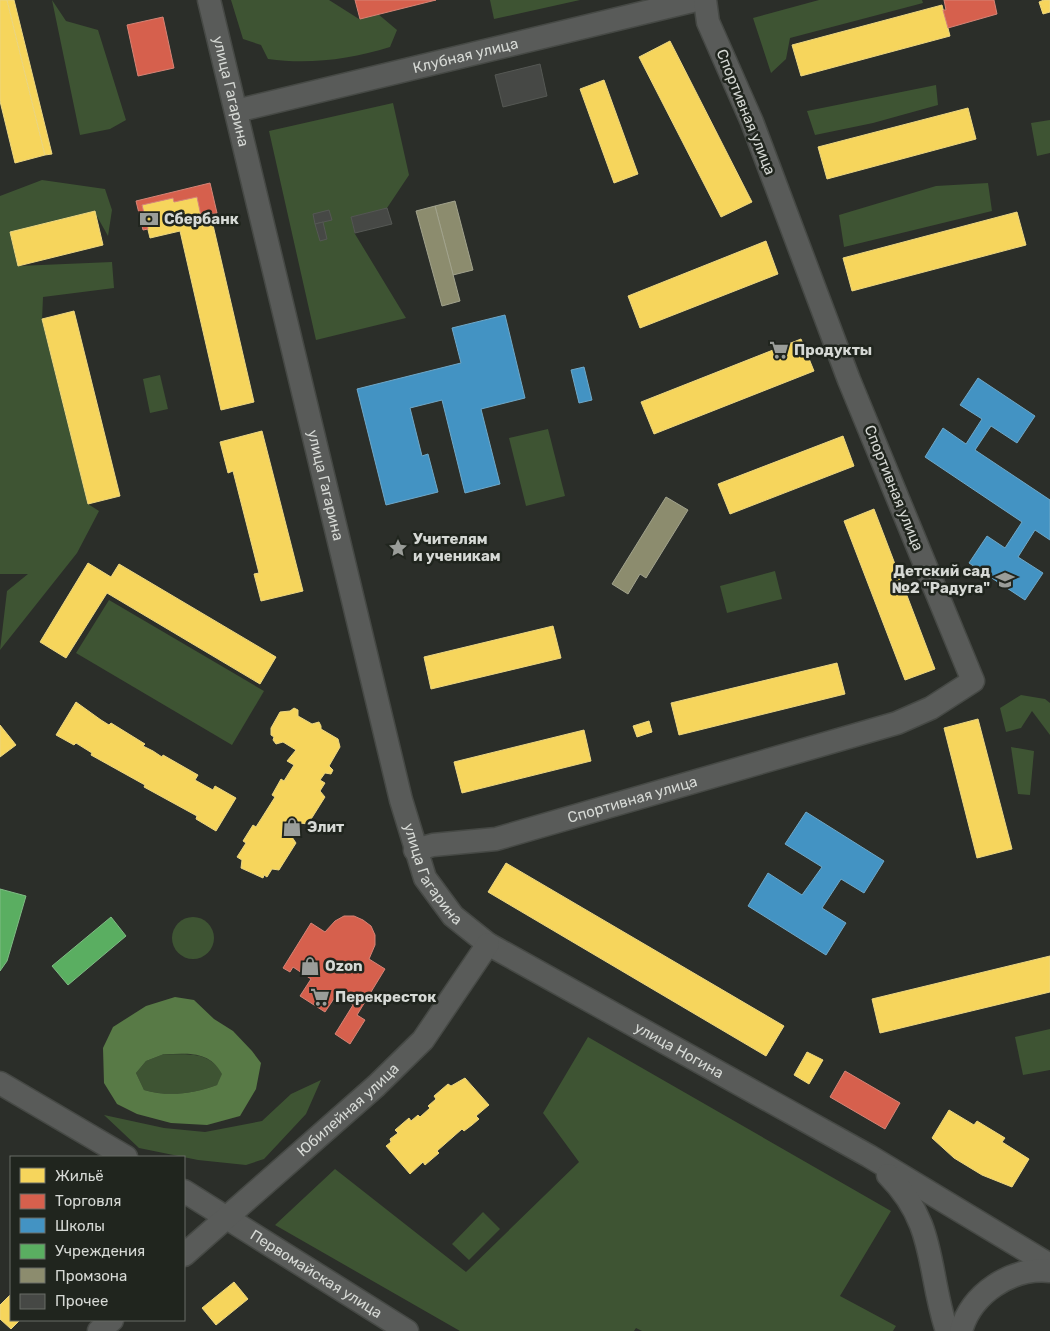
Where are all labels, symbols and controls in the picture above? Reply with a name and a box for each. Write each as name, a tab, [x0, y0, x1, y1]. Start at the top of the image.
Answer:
street label: улица Гагарина	[209, 34, 253, 149]
street label: Клубная улица	[411, 34, 520, 77]
street label: Спортивная улица	[713, 46, 779, 178]
bank icon: Сбербанк	[138, 208, 160, 230]
place label: Сбербанк	[164, 210, 239, 228]
supermarket icon: Продукты	[768, 339, 790, 361]
place label: Продукты	[794, 341, 872, 359]
street label: Спортивная улица	[861, 422, 927, 554]
street label: улица Гагарина	[303, 428, 347, 542]
place label: Учителям и ученикам	[413, 530, 501, 565]
place icon: Учителям и ученикам	[387, 537, 409, 559]
place label: Детский сад №2 "Радуга"	[892, 562, 990, 597]
school or university icon: Детский сад №2 "Радуга"	[994, 569, 1016, 591]
street label: Спортивная улица	[565, 772, 699, 827]
shop icon: Элит	[281, 816, 303, 838]
place label: Элит	[307, 818, 345, 836]
street label: улица Гагарина	[400, 821, 466, 929]
shop icon: Ozon	[299, 955, 321, 977]
place label: Ozon	[325, 957, 363, 975]
supermarket icon: Перекресток	[309, 986, 331, 1008]
place label: Перекресток	[335, 988, 436, 1006]
street label: улица Ногина	[631, 1018, 727, 1082]
street label: Юбилейная улица	[293, 1060, 403, 1160]
legend	[10, 1156, 185, 1321]
text: Жильё	[55, 1167, 104, 1185]
text: Торговля	[55, 1192, 121, 1210]
text: Школы	[55, 1217, 105, 1235]
street label: Первомайская улица	[247, 1226, 385, 1322]
text: Учреждения	[55, 1242, 145, 1260]
text: Промзона	[55, 1267, 127, 1285]
text: Прочее	[55, 1292, 108, 1310]

